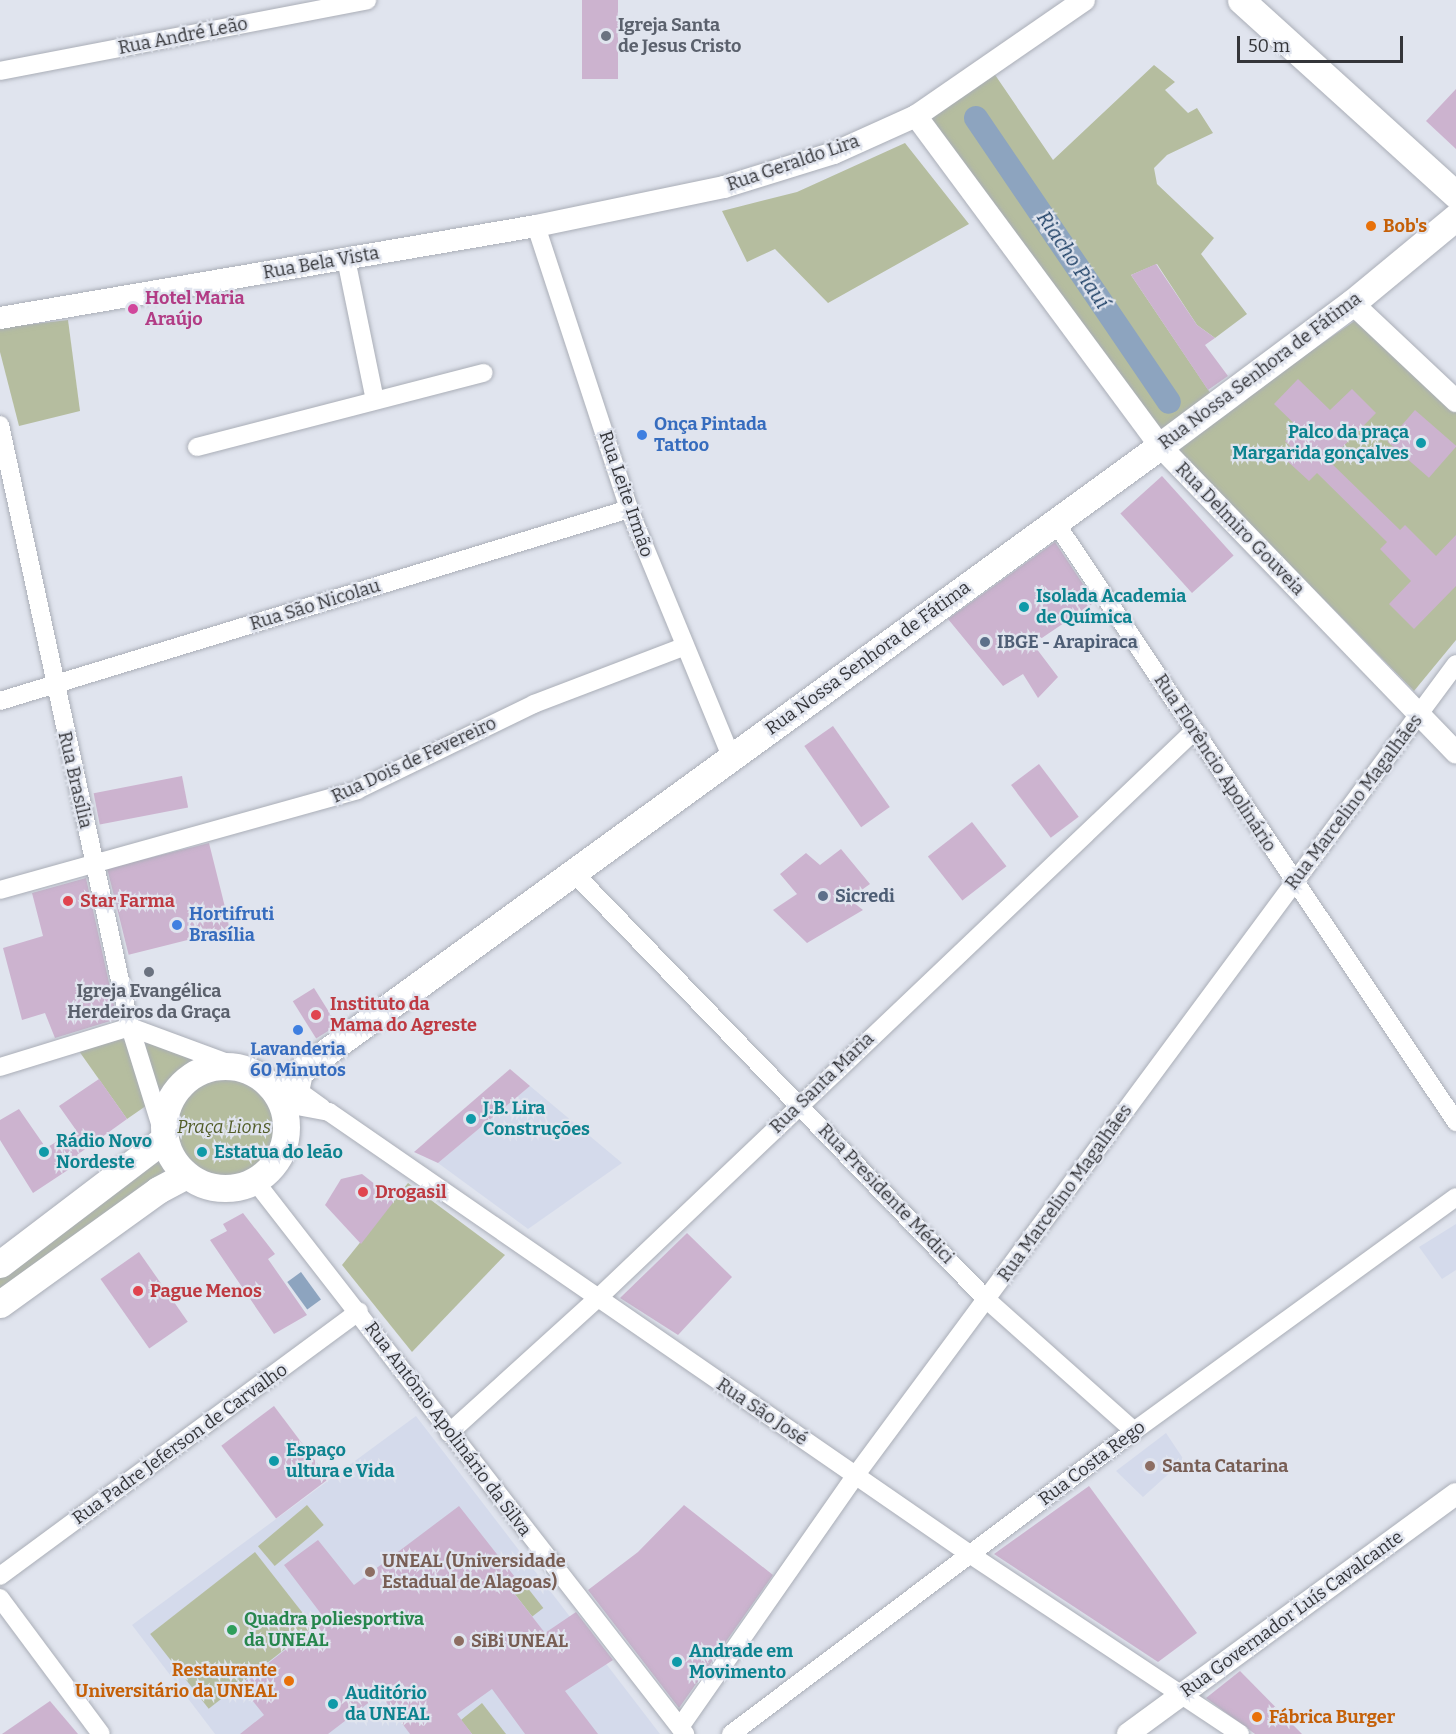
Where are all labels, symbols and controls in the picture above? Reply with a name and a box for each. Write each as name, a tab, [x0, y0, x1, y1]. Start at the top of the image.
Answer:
street label: Rua André Leão	[116, 13, 250, 59]
place label: Igreja Santa de Jesus Cristo	[618, 15, 741, 57]
scale bar	[1240, 24, 1406, 62]
marker: Igreja Santa de Jesus Cristo	[599, 29, 613, 43]
text: 50 m	[1248, 35, 1290, 57]
street label: Rua Geraldo Lira	[724, 130, 862, 196]
water label: Riacho Piauí	[1032, 207, 1114, 313]
place label: Bob's	[1383, 215, 1427, 237]
marker: Bob's	[1364, 219, 1378, 233]
street label: Rua Bela Vista	[261, 242, 381, 284]
place label: Hotel Maria Araújo	[145, 288, 245, 330]
street label: Rua Nossa Senhora de Fátima	[1155, 288, 1365, 454]
marker: Hotel Maria Araújo	[126, 302, 140, 316]
place label: Onça Pintada Tattoo	[654, 414, 767, 456]
place label: Palco da praça Margarida gonçalves	[1232, 422, 1409, 464]
street label: Rua Leite Irmão	[594, 428, 658, 560]
marker: Onça Pintada Tattoo	[635, 428, 649, 442]
marker: Palco da praça Margarida gonçalves	[1414, 436, 1428, 450]
street label: Rua Delmiro Gouveia	[1171, 458, 1309, 600]
street label: Rua São Nicolau	[247, 575, 383, 635]
street label: Rua Nossa Senhora de Fátima	[761, 576, 975, 740]
place label: Isolada Academia de Química	[1036, 586, 1186, 628]
marker: Isolada Academia de Química	[1017, 600, 1031, 614]
place label: IBGE - Arapiraca	[997, 631, 1138, 653]
marker: IBGE - Arapiraca	[978, 635, 992, 649]
street label: Rua Florêncio Apolinário	[1149, 670, 1281, 856]
street label: Rua Marcelino Magalhães	[1281, 710, 1427, 894]
street label: Rua Dois de Fevereiro	[328, 712, 500, 808]
street label: Rua Brasília	[53, 729, 97, 831]
place label: Sicredi	[835, 885, 895, 907]
marker: Sicredi	[816, 889, 830, 903]
place label: Star Farma	[80, 890, 175, 912]
marker: Star Farma	[61, 894, 75, 908]
place label: Hortifruti Brasília	[189, 904, 274, 946]
marker: Hortifruti Brasília	[170, 918, 184, 932]
marker: Igreja Evangélica Herdeiros da Graça	[142, 965, 156, 979]
place label: Igreja Evangélica Herdeiros da Graça	[67, 981, 231, 1024]
place label: Instituto da Mama do Agreste	[330, 994, 477, 1036]
marker: Instituto da Mama do Agreste	[307, 1006, 325, 1024]
marker: Lavanderia 60 Minutos	[291, 1023, 305, 1037]
street label: Rua Santa Maria	[766, 1028, 878, 1138]
place label: Lavanderia 60 Minutos	[250, 1039, 346, 1082]
place label: J.B. Lira Construções	[483, 1098, 590, 1140]
street label: Rua Marcelino Magalhães	[993, 1100, 1137, 1286]
marker: J.B. Lira Construções	[464, 1112, 478, 1126]
park label: Praça Lions	[177, 1116, 271, 1138]
street label: Rua Presidente Médici	[814, 1120, 958, 1268]
place label: Rádio Novo Nordeste	[56, 1131, 152, 1174]
place label: Estatua do leão	[214, 1141, 343, 1163]
marker: Rádio Novo Nordeste	[37, 1145, 51, 1159]
marker: Estatua do leão	[195, 1145, 209, 1159]
place label: Drogasil	[375, 1181, 446, 1203]
marker: Drogasil	[356, 1185, 370, 1199]
place label: Pague Menos	[150, 1280, 262, 1302]
marker: Pague Menos	[131, 1284, 145, 1298]
street label: Rua Antônio Apolinário da Silva	[360, 1318, 536, 1540]
street label: Rua Padre Jeferson de Carvalho	[68, 1359, 292, 1529]
street label: Rua São José	[712, 1374, 812, 1450]
street label: Rua Costa Rego	[1035, 1416, 1149, 1510]
place label: Espaço ultura e Vida	[286, 1440, 395, 1482]
marker: Espaço ultura e Vida	[267, 1454, 281, 1468]
place label: Santa Catarina	[1162, 1455, 1288, 1477]
marker: Santa Catarina	[1143, 1459, 1157, 1473]
street label: Rua Governador Luís Cavalcante	[1177, 1526, 1407, 1702]
place label: UNEAL (Universidade Estadual de Alagoas)	[382, 1551, 566, 1594]
marker: UNEAL (Universidade Estadual de Alagoas)	[363, 1565, 377, 1579]
place label: Quadra poliesportiva da UNEAL	[244, 1609, 424, 1652]
marker: Quadra poliesportiva da UNEAL	[225, 1623, 239, 1637]
place label: SiBi UNEAL	[471, 1630, 568, 1652]
marker: SiBi UNEAL	[452, 1634, 466, 1648]
place label: Andrade em Movimento	[689, 1641, 793, 1684]
marker: Andrade em Movimento	[670, 1655, 684, 1669]
place label: Restaurante Universitário da UNEAL	[75, 1660, 277, 1702]
marker: Restaurante Universitário da UNEAL	[282, 1674, 296, 1688]
place label: Auditório da UNEAL	[345, 1683, 430, 1726]
marker: Auditório da UNEAL	[326, 1697, 340, 1711]
place label: Fábrica Burger	[1269, 1706, 1395, 1728]
marker: Fábrica Burger	[1250, 1710, 1264, 1724]

